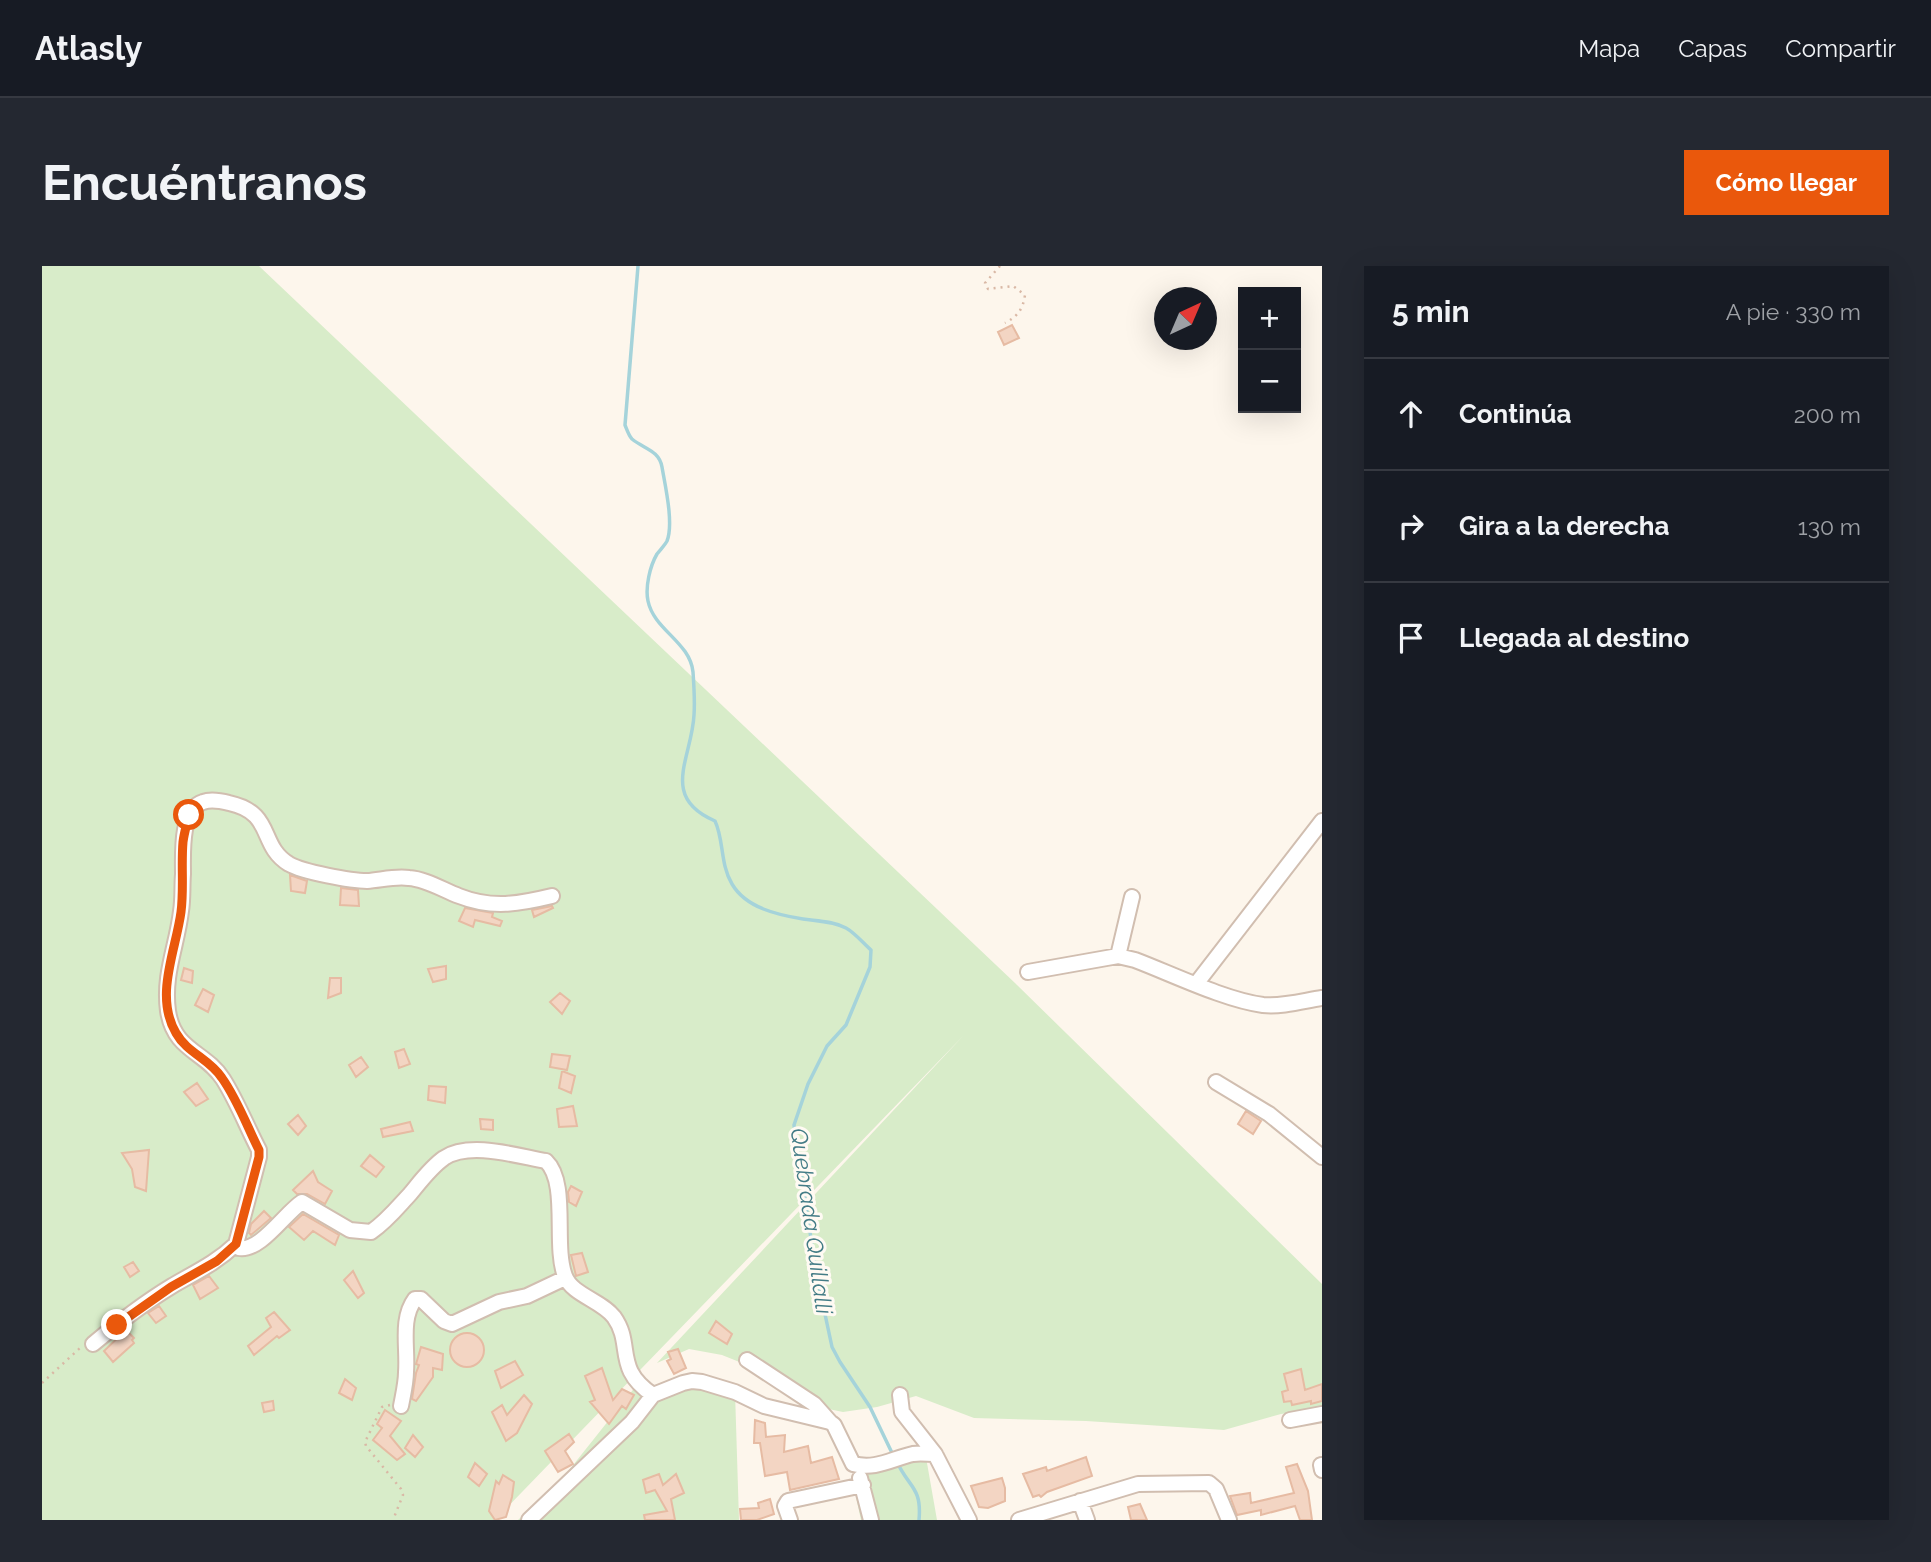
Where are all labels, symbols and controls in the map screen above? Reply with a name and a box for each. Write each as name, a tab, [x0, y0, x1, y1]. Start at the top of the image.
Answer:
text: Atlasly	[35, 29, 142, 68]
text: Mapa	[1578, 34, 1640, 63]
text: Capas	[1678, 34, 1747, 63]
text: Compartir	[1785, 34, 1896, 63]
button: Cómo llegar	[1684, 150, 1889, 215]
text: Encuéntranos	[42, 154, 367, 211]
north arrow	[1154, 287, 1217, 350]
map controls	[1238, 287, 1301, 413]
button: +	[1238, 287, 1301, 350]
text: 5 min	[1392, 294, 1470, 329]
text: A pie · 330 m	[1726, 298, 1861, 325]
button: −	[1238, 350, 1301, 413]
icon: ahead	[1392, 395, 1430, 433]
text: Continúa	[1459, 399, 1571, 429]
text: 200 m	[1794, 401, 1861, 428]
icon: right	[1392, 507, 1430, 545]
text: Gira a la derecha	[1459, 511, 1669, 541]
text: 130 m	[1798, 513, 1861, 540]
icon: arrive	[1392, 619, 1430, 657]
text: Llegada al destino	[1459, 623, 1689, 653]
route start	[173, 799, 204, 830]
water label: Quebrada Quillalli	[786, 1126, 839, 1317]
route end	[101, 1309, 132, 1340]

